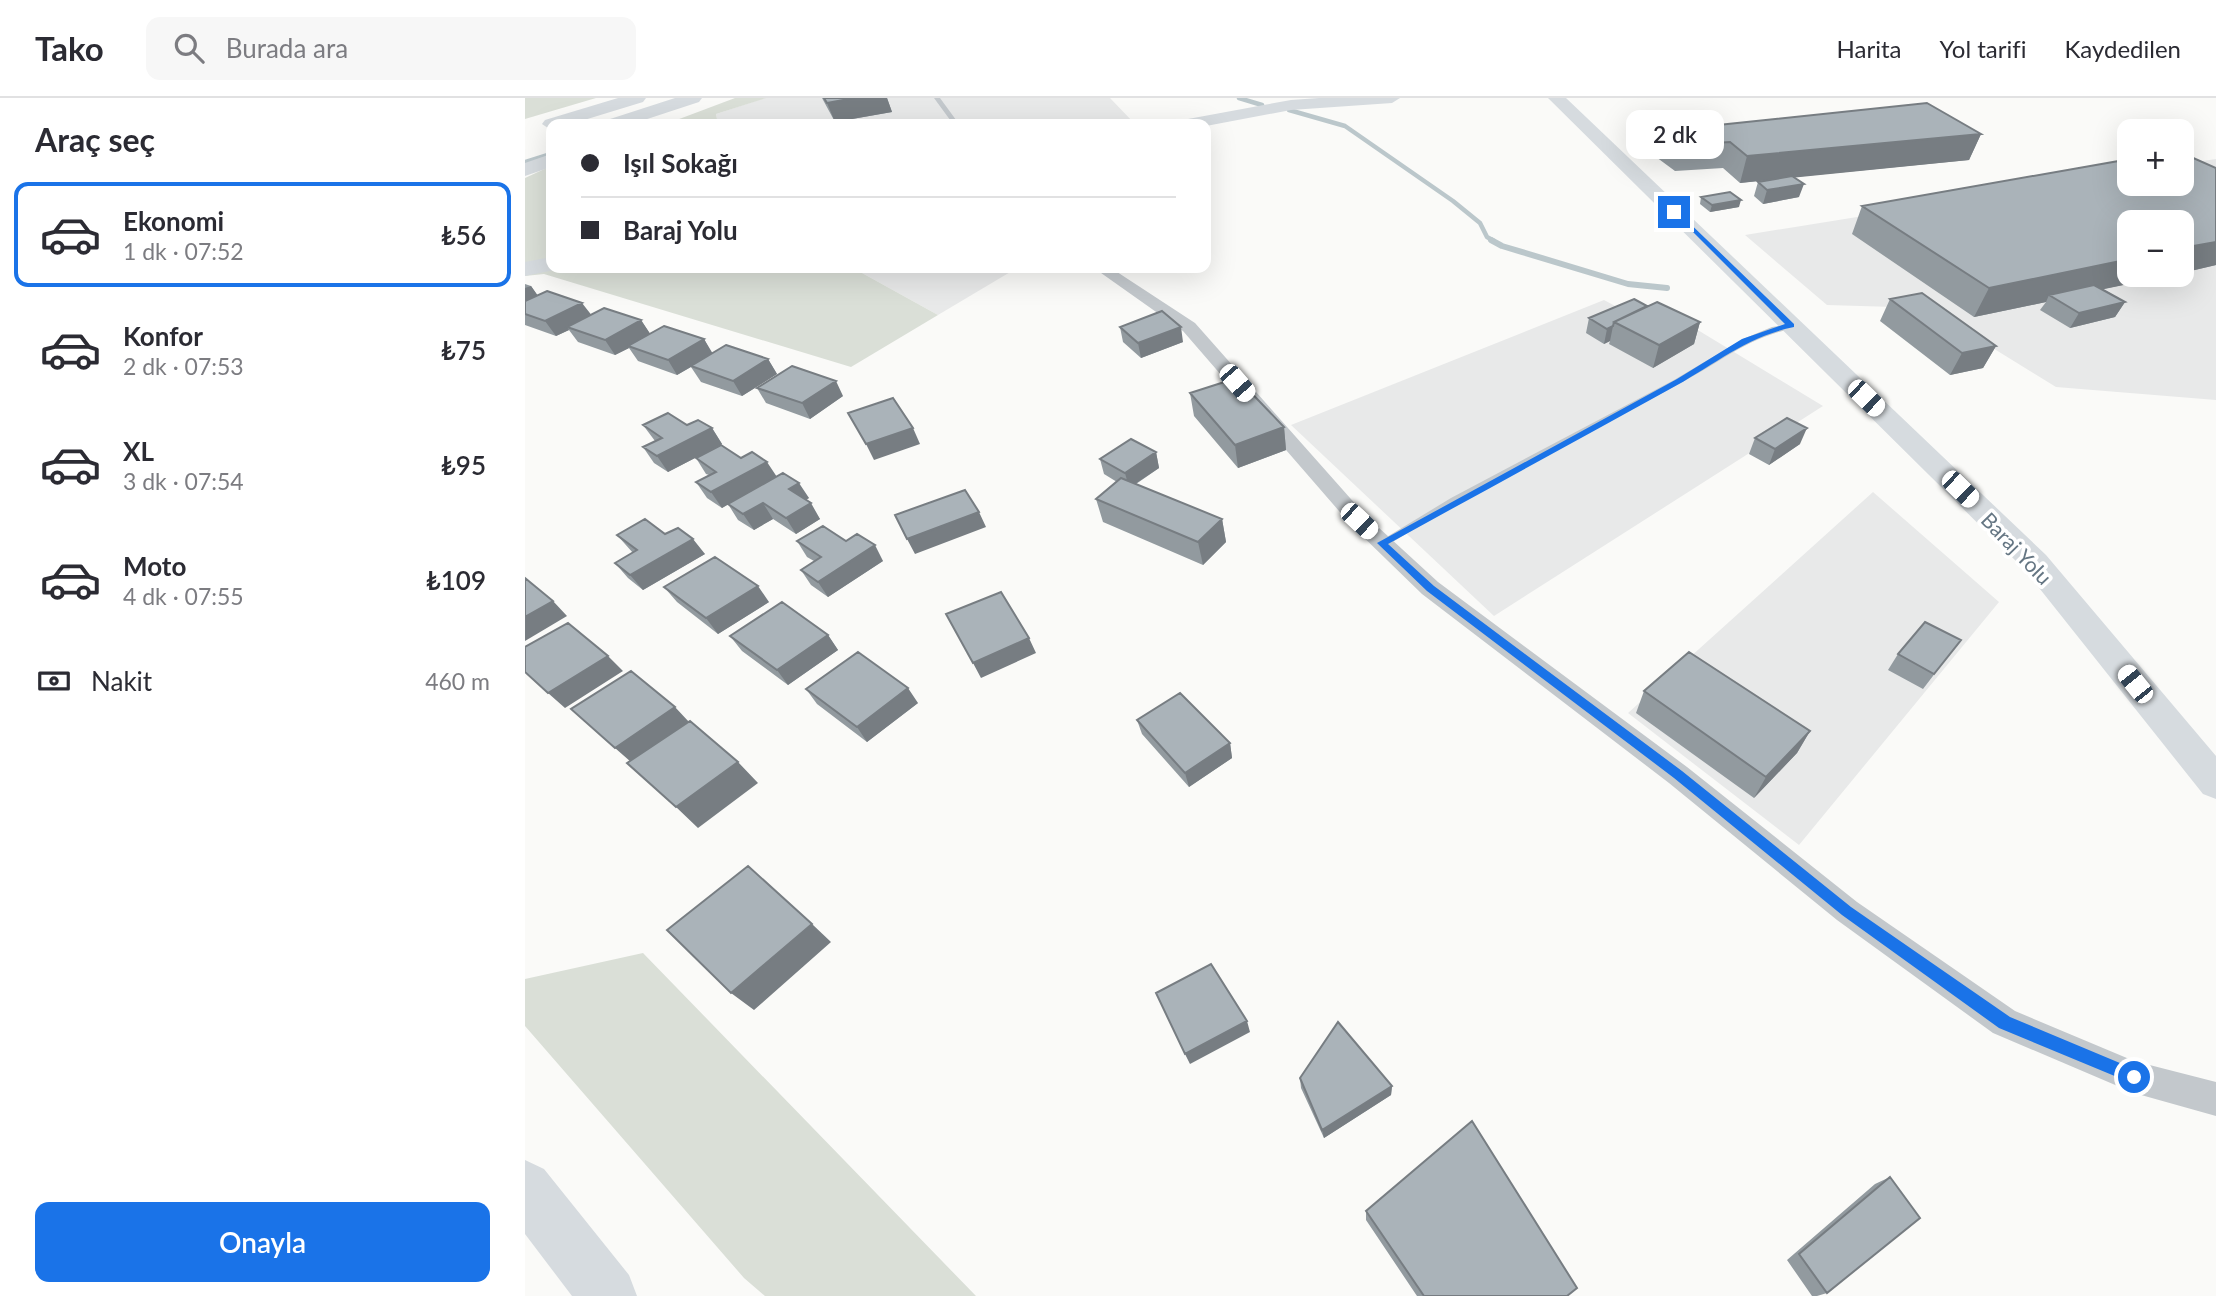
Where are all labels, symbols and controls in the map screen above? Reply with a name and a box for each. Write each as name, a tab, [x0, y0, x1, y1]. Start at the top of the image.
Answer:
search box	[146, 17, 636, 80]
text: Tako	[35, 28, 104, 68]
icon: search	[170, 29, 208, 67]
text: Burada ara	[226, 32, 348, 64]
text: Harita	[1837, 34, 1901, 63]
text: Yol tarifi	[1939, 34, 2026, 63]
text: Kaydedilen	[2064, 34, 2181, 63]
callout: 2 dk	[1625, 110, 1723, 159]
map controls	[2117, 119, 2194, 287]
button: +	[2117, 119, 2194, 196]
text: Araç seç	[35, 120, 155, 159]
text: 2 dk	[1653, 120, 1697, 148]
text: Işıl Sokağı	[623, 147, 738, 179]
route end	[1658, 196, 1690, 228]
icon: car	[39, 203, 102, 266]
text: Ekonomi	[123, 205, 224, 237]
button: −	[2117, 210, 2194, 287]
text: Baraj Yolu	[623, 214, 738, 246]
text: ₺56	[441, 219, 486, 251]
text: 1 dk · 07:52	[123, 237, 244, 265]
icon: car	[39, 318, 102, 381]
text: Konfor	[123, 320, 203, 352]
text: ₺75	[441, 334, 486, 366]
text: 2 dk · 07:53	[123, 352, 244, 380]
car	[1216, 360, 1259, 406]
car	[1844, 376, 1889, 420]
icon: car	[39, 433, 102, 496]
text: XL	[123, 435, 154, 467]
text: ₺95	[441, 449, 486, 481]
text: 3 dk · 07:54	[123, 467, 244, 495]
car	[1938, 467, 1983, 511]
car	[1337, 499, 1382, 543]
street label: Baraj Yolu	[1976, 507, 2058, 589]
icon: car	[39, 548, 102, 611]
text: Moto	[123, 550, 186, 582]
text: ₺109	[426, 564, 486, 596]
text: 4 dk · 07:55	[123, 582, 244, 610]
car	[2114, 661, 2157, 707]
icon: cash	[35, 662, 73, 700]
text: Nakit	[91, 665, 152, 697]
text: 460 m	[425, 667, 490, 695]
route start	[2118, 1061, 2150, 1093]
button: Onayla	[35, 1202, 490, 1282]

